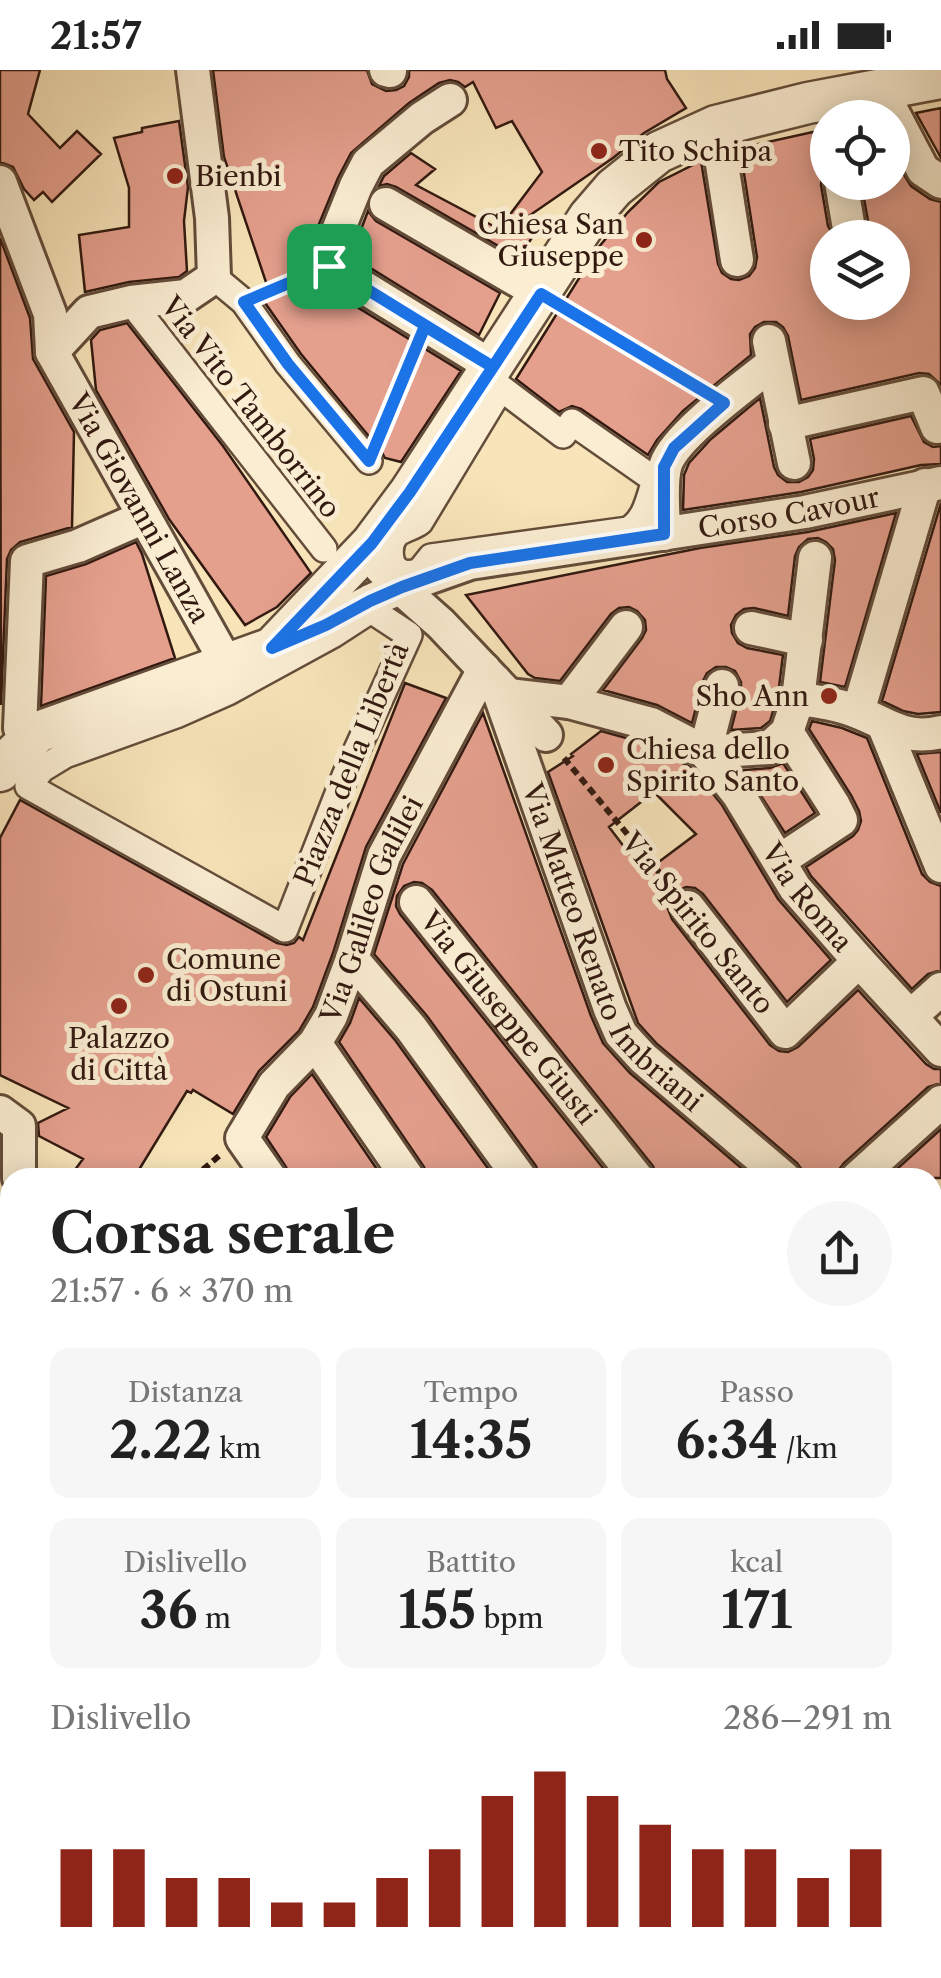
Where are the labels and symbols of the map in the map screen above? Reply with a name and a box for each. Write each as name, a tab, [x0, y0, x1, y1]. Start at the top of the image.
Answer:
place label: Tito Schipa	[619, 134, 772, 168]
marker: Tito Schipa	[588, 140, 610, 162]
place label: Bienbi	[195, 159, 282, 193]
marker: Bienbi	[164, 165, 186, 187]
place label: Chiesa San Giuseppe	[478, 207, 624, 273]
pin	[287, 224, 372, 309]
marker: Chiesa San Giuseppe	[633, 229, 655, 251]
street label: Via Vito Tamborrino	[153, 289, 348, 525]
street label: Via Giovanni Lanza	[61, 386, 218, 629]
street label: Corso Cavour	[696, 480, 883, 545]
street label: Piazza della Libertà	[287, 637, 415, 891]
place label: Sho Ann	[695, 679, 809, 713]
marker: Sho Ann	[818, 685, 840, 707]
place label: Chiesa dello Spirito Santo	[626, 732, 799, 798]
marker: Chiesa dello Spirito Santo	[595, 754, 617, 776]
street label: Via Matteo Renato Imbriani	[515, 778, 710, 1118]
street label: Via Galileo Galilei	[313, 790, 430, 1028]
street label: Via Spirito Santo	[614, 825, 782, 1021]
street label: Via Roma	[754, 836, 860, 959]
street label: Via Giuseppe Giusti	[412, 903, 604, 1131]
place label: Comune di Ostuni	[166, 942, 288, 1008]
marker: Comune di Ostuni	[135, 964, 157, 986]
marker: Palazzo di Città	[108, 995, 130, 1017]
place label: Palazzo di Città	[68, 1021, 170, 1087]

